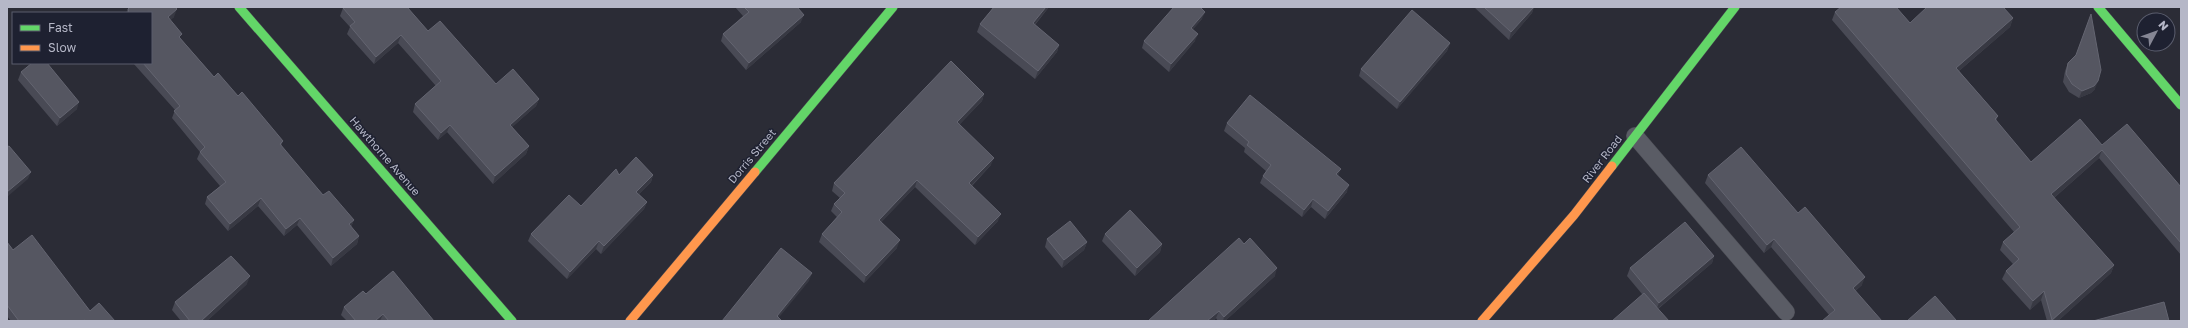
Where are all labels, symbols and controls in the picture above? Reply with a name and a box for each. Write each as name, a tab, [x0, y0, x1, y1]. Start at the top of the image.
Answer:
legend	[12, 12, 152, 64]
north arrow	[2136, 12, 2176, 52]
text: N	[2156, 18, 2172, 33]
text: Fast	[48, 20, 73, 35]
text: Slow	[48, 40, 76, 55]
street label: Hawthorne Avenue	[348, 114, 423, 198]
street label: Dorris Street	[725, 126, 778, 186]
street label: River Road	[1579, 132, 1624, 185]

